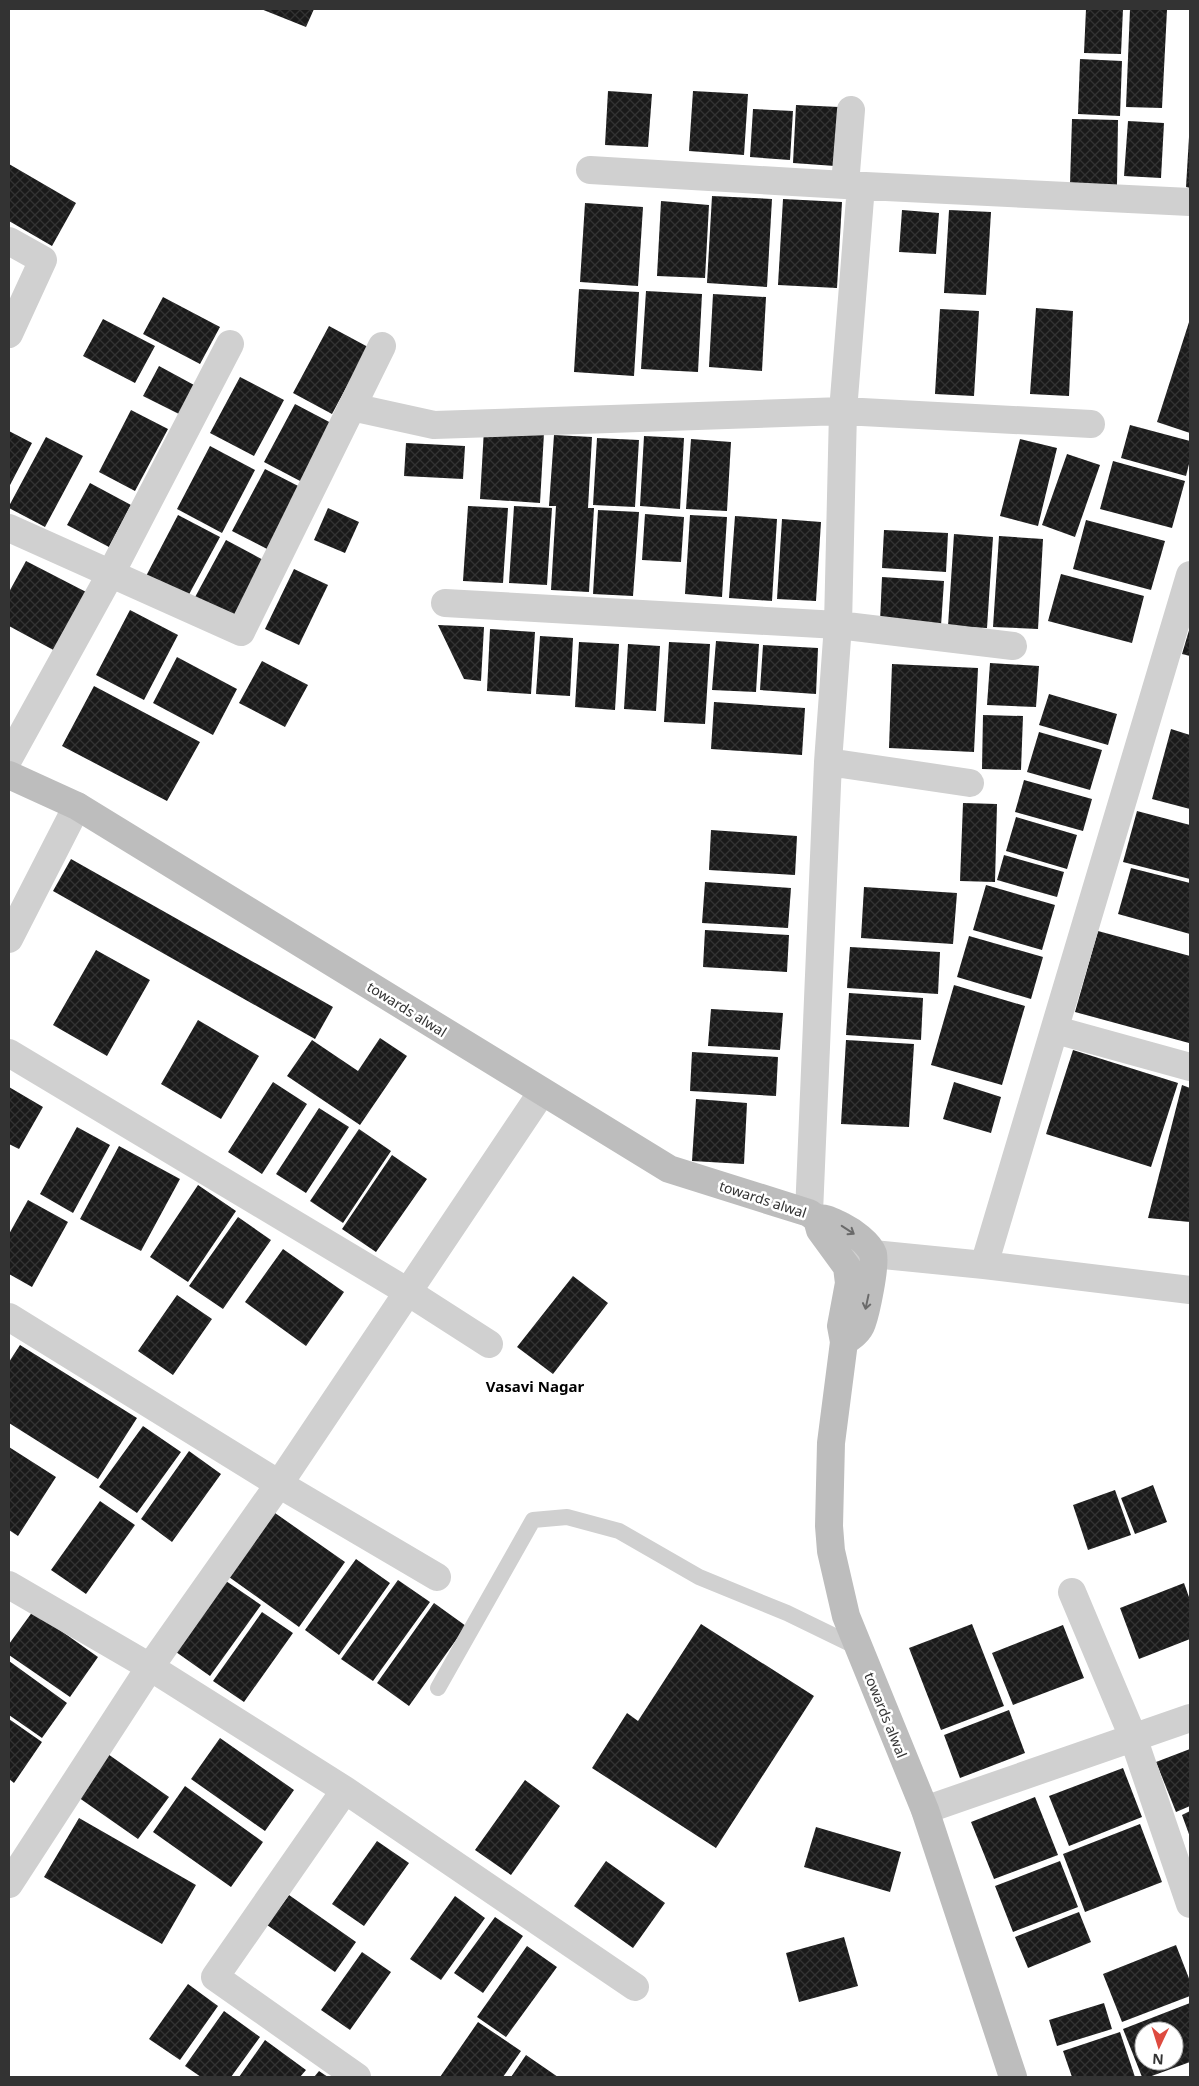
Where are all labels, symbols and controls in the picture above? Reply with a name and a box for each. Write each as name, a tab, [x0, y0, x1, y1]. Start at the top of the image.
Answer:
street label: towards alwal	[364, 977, 450, 1041]
street label: towards alwal	[717, 1176, 809, 1222]
one-way arrow	[841, 1225, 855, 1236]
one-way arrow	[861, 1293, 871, 1309]
district label: Vasavi Nagar	[486, 1376, 584, 1396]
street label: towards alwal	[860, 1669, 912, 1761]
north arrow	[1134, 2021, 1184, 2071]
text: N	[1152, 2050, 1164, 2069]

